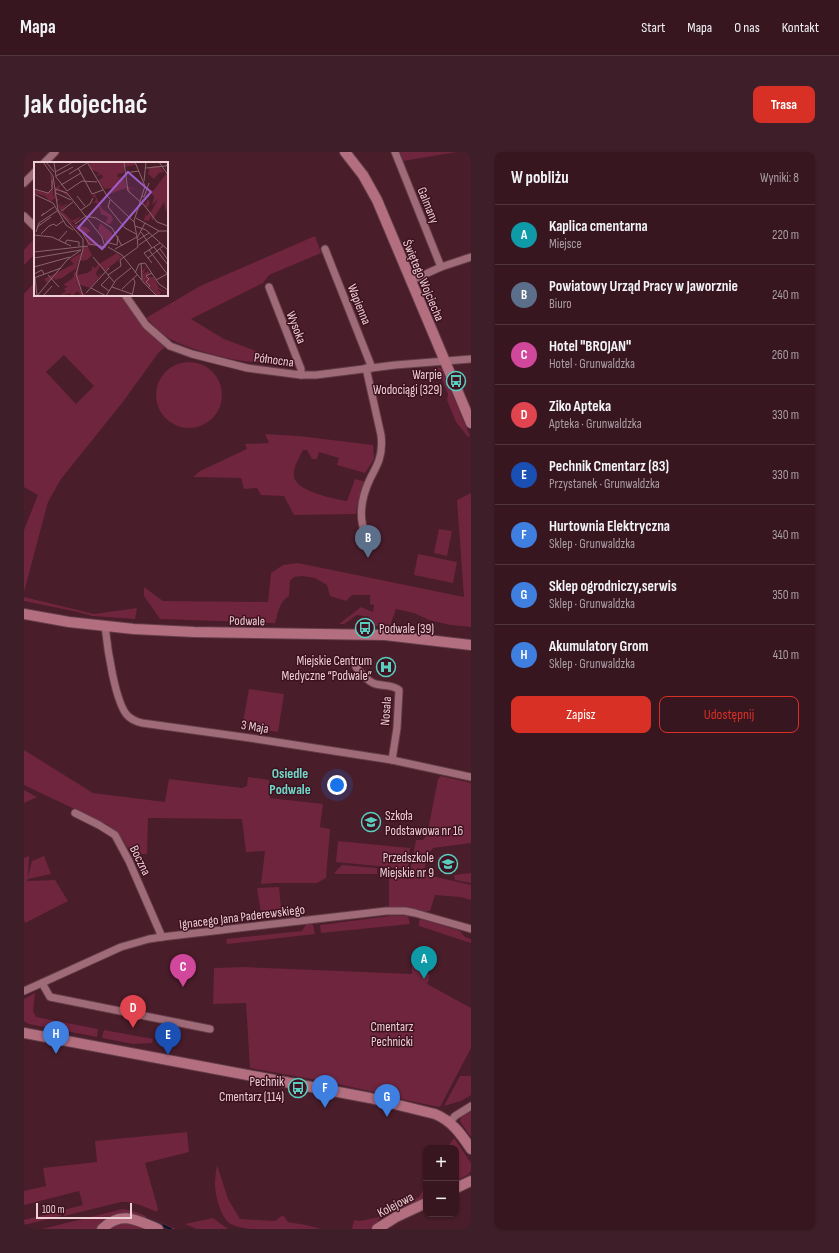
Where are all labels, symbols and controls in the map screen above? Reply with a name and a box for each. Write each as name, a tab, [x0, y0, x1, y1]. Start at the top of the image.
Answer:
text: Mapa	[20, 16, 56, 39]
text: Start	[641, 19, 665, 36]
text: Mapa	[687, 19, 712, 36]
text: O nas	[734, 19, 760, 36]
text: Kontakt	[782, 19, 819, 36]
button: Trasa	[753, 86, 815, 123]
text: Jak dojechać	[24, 88, 147, 121]
inset map	[34, 162, 168, 296]
text: W pobliżu	[511, 168, 569, 188]
text: Wyniki: 8	[760, 170, 799, 186]
street label: Galmany	[414, 185, 443, 226]
text: Kaplica cmentarna	[549, 217, 648, 236]
text: A	[521, 227, 527, 243]
text: 220 m	[772, 227, 799, 243]
text: Miejsce	[549, 236, 582, 252]
street label: Świętego Wojciecha	[399, 237, 447, 323]
text: Powiatowy Urząd Pracy w Jaworznie	[549, 277, 738, 296]
street label: Wapienna	[344, 282, 374, 327]
text: B	[521, 287, 527, 303]
text: 240 m	[772, 287, 799, 303]
text: Biuro	[549, 296, 572, 312]
street label: Wysoka	[283, 309, 310, 346]
text: Hotel "BROJAN"	[549, 337, 631, 356]
text: C	[521, 347, 527, 363]
text: 260 m	[772, 347, 799, 363]
street label: Północna	[253, 349, 295, 371]
text: Hotel · Grunwaldzka	[549, 356, 635, 372]
place label: Warpie Wodociągi (329)	[373, 367, 442, 398]
bus stop icon: Warpie Wodociągi (329)	[445, 370, 467, 392]
text: Ziko Apteka	[549, 397, 611, 416]
text: D	[521, 407, 527, 423]
text: 330 m	[772, 407, 799, 423]
text: Apteka · Grunwaldzka	[549, 416, 642, 432]
text: Pechnik Cmentarz (83)	[549, 457, 669, 476]
text: E	[521, 467, 527, 483]
text: 330 m	[772, 467, 799, 483]
text: Przystanek · Grunwaldzka	[549, 476, 660, 492]
text: Hurtownia Elektryczna	[549, 517, 670, 536]
pin: B	[355, 525, 381, 558]
text: F	[521, 527, 527, 543]
text: 340 m	[772, 527, 799, 543]
text: Sklep · Grunwaldzka	[549, 536, 635, 552]
text: Sklep ogrodniczy,serwis	[549, 577, 677, 596]
text: G	[521, 587, 527, 603]
text: 350 m	[772, 587, 799, 603]
text: Sklep · Grunwaldzka	[549, 596, 635, 612]
street label: Podwale	[229, 613, 265, 629]
bus stop icon: Podwale (39)	[354, 617, 376, 639]
place label: Podwale (39)	[379, 621, 434, 637]
text: Akumulatory Grom	[549, 637, 648, 656]
text: H	[521, 647, 527, 663]
text: 410 m	[773, 647, 799, 663]
place label: Miejskie Centrum Medyczne “Podwale”	[282, 653, 372, 684]
hospital icon: Miejskie Centrum Medyczne “Podwale”	[375, 656, 397, 678]
text: Sklep · Grunwaldzka	[549, 656, 635, 672]
street label: Nosala	[377, 696, 395, 726]
button: Zapisz	[511, 696, 651, 733]
button: Udostępnij	[659, 696, 799, 733]
street label: 3 Maja	[240, 717, 270, 737]
district label: Osiedle Podwale	[269, 765, 311, 798]
your location	[327, 775, 347, 795]
place label: Szkoła Podstawowa nr 16	[385, 808, 464, 839]
school or university icon: Szkoła Podstawowa nr 16	[360, 811, 382, 833]
street label: Boczna	[126, 843, 154, 878]
place label: Przedszkole Miejskie nr 9	[380, 850, 434, 881]
school or university icon: Przedszkole Miejskie nr 9	[437, 853, 459, 875]
street label: Ignacego Jana Paderewskiego	[178, 901, 306, 933]
pin: A	[411, 946, 437, 979]
pin: C	[170, 954, 196, 987]
pin: D	[120, 995, 146, 1028]
park label: Cmentarz Pechnicki	[371, 1019, 414, 1050]
pin: H	[43, 1021, 69, 1054]
pin: E	[155, 1022, 181, 1055]
place label: Pechnik Cmentarz (114)	[219, 1074, 284, 1105]
pin: F	[312, 1075, 338, 1108]
bus stop icon: Pechnik Cmentarz (114)	[287, 1077, 309, 1099]
pin: G	[374, 1084, 400, 1117]
map controls	[423, 1145, 459, 1217]
button: +	[423, 1145, 459, 1181]
button: −	[423, 1181, 459, 1217]
street label: Kolejowa	[375, 1189, 416, 1221]
scale bar	[36, 1201, 132, 1220]
text: 100 m	[42, 1203, 64, 1216]

